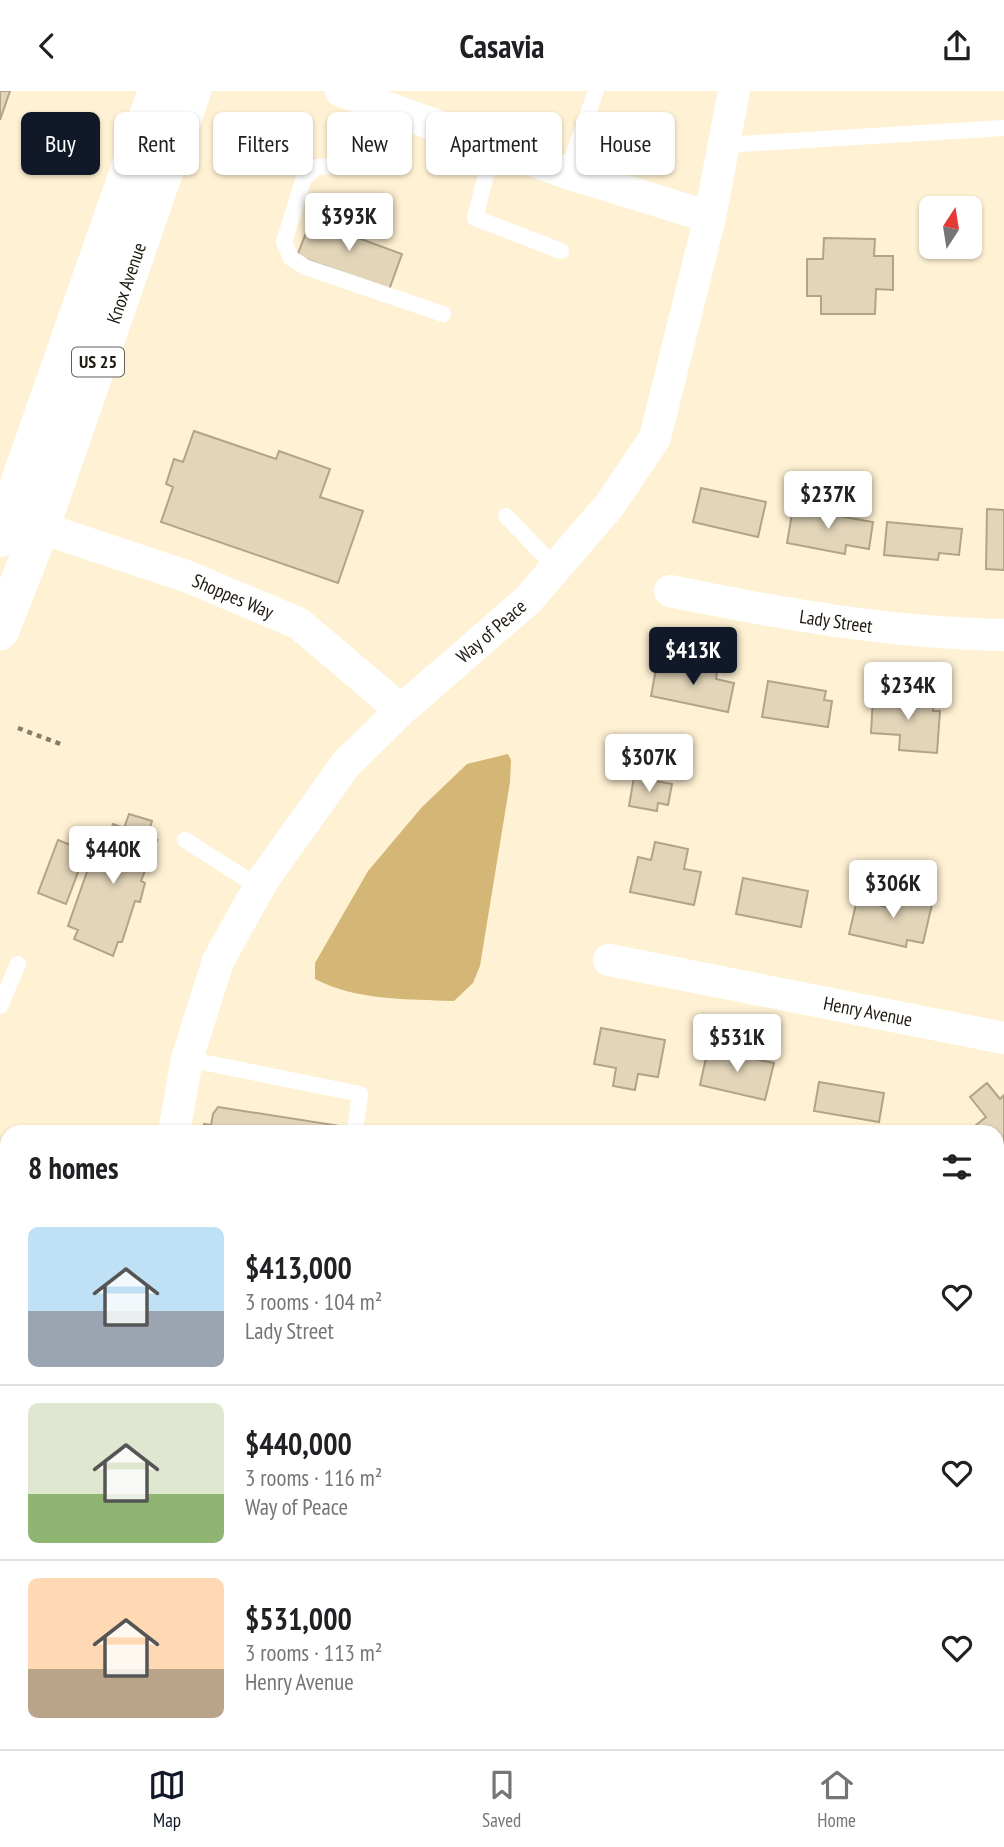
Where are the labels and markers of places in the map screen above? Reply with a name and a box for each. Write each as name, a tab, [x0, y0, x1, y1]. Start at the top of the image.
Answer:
pin: $393K	[300, 193, 398, 253]
pin: $237K	[779, 471, 877, 531]
pin: $413K	[644, 627, 742, 687]
pin: $234K	[859, 663, 957, 722]
pin: $307K	[600, 735, 698, 794]
pin: $440K	[64, 827, 162, 886]
pin: $306K	[844, 861, 942, 920]
pin: $531K	[688, 1014, 786, 1074]

